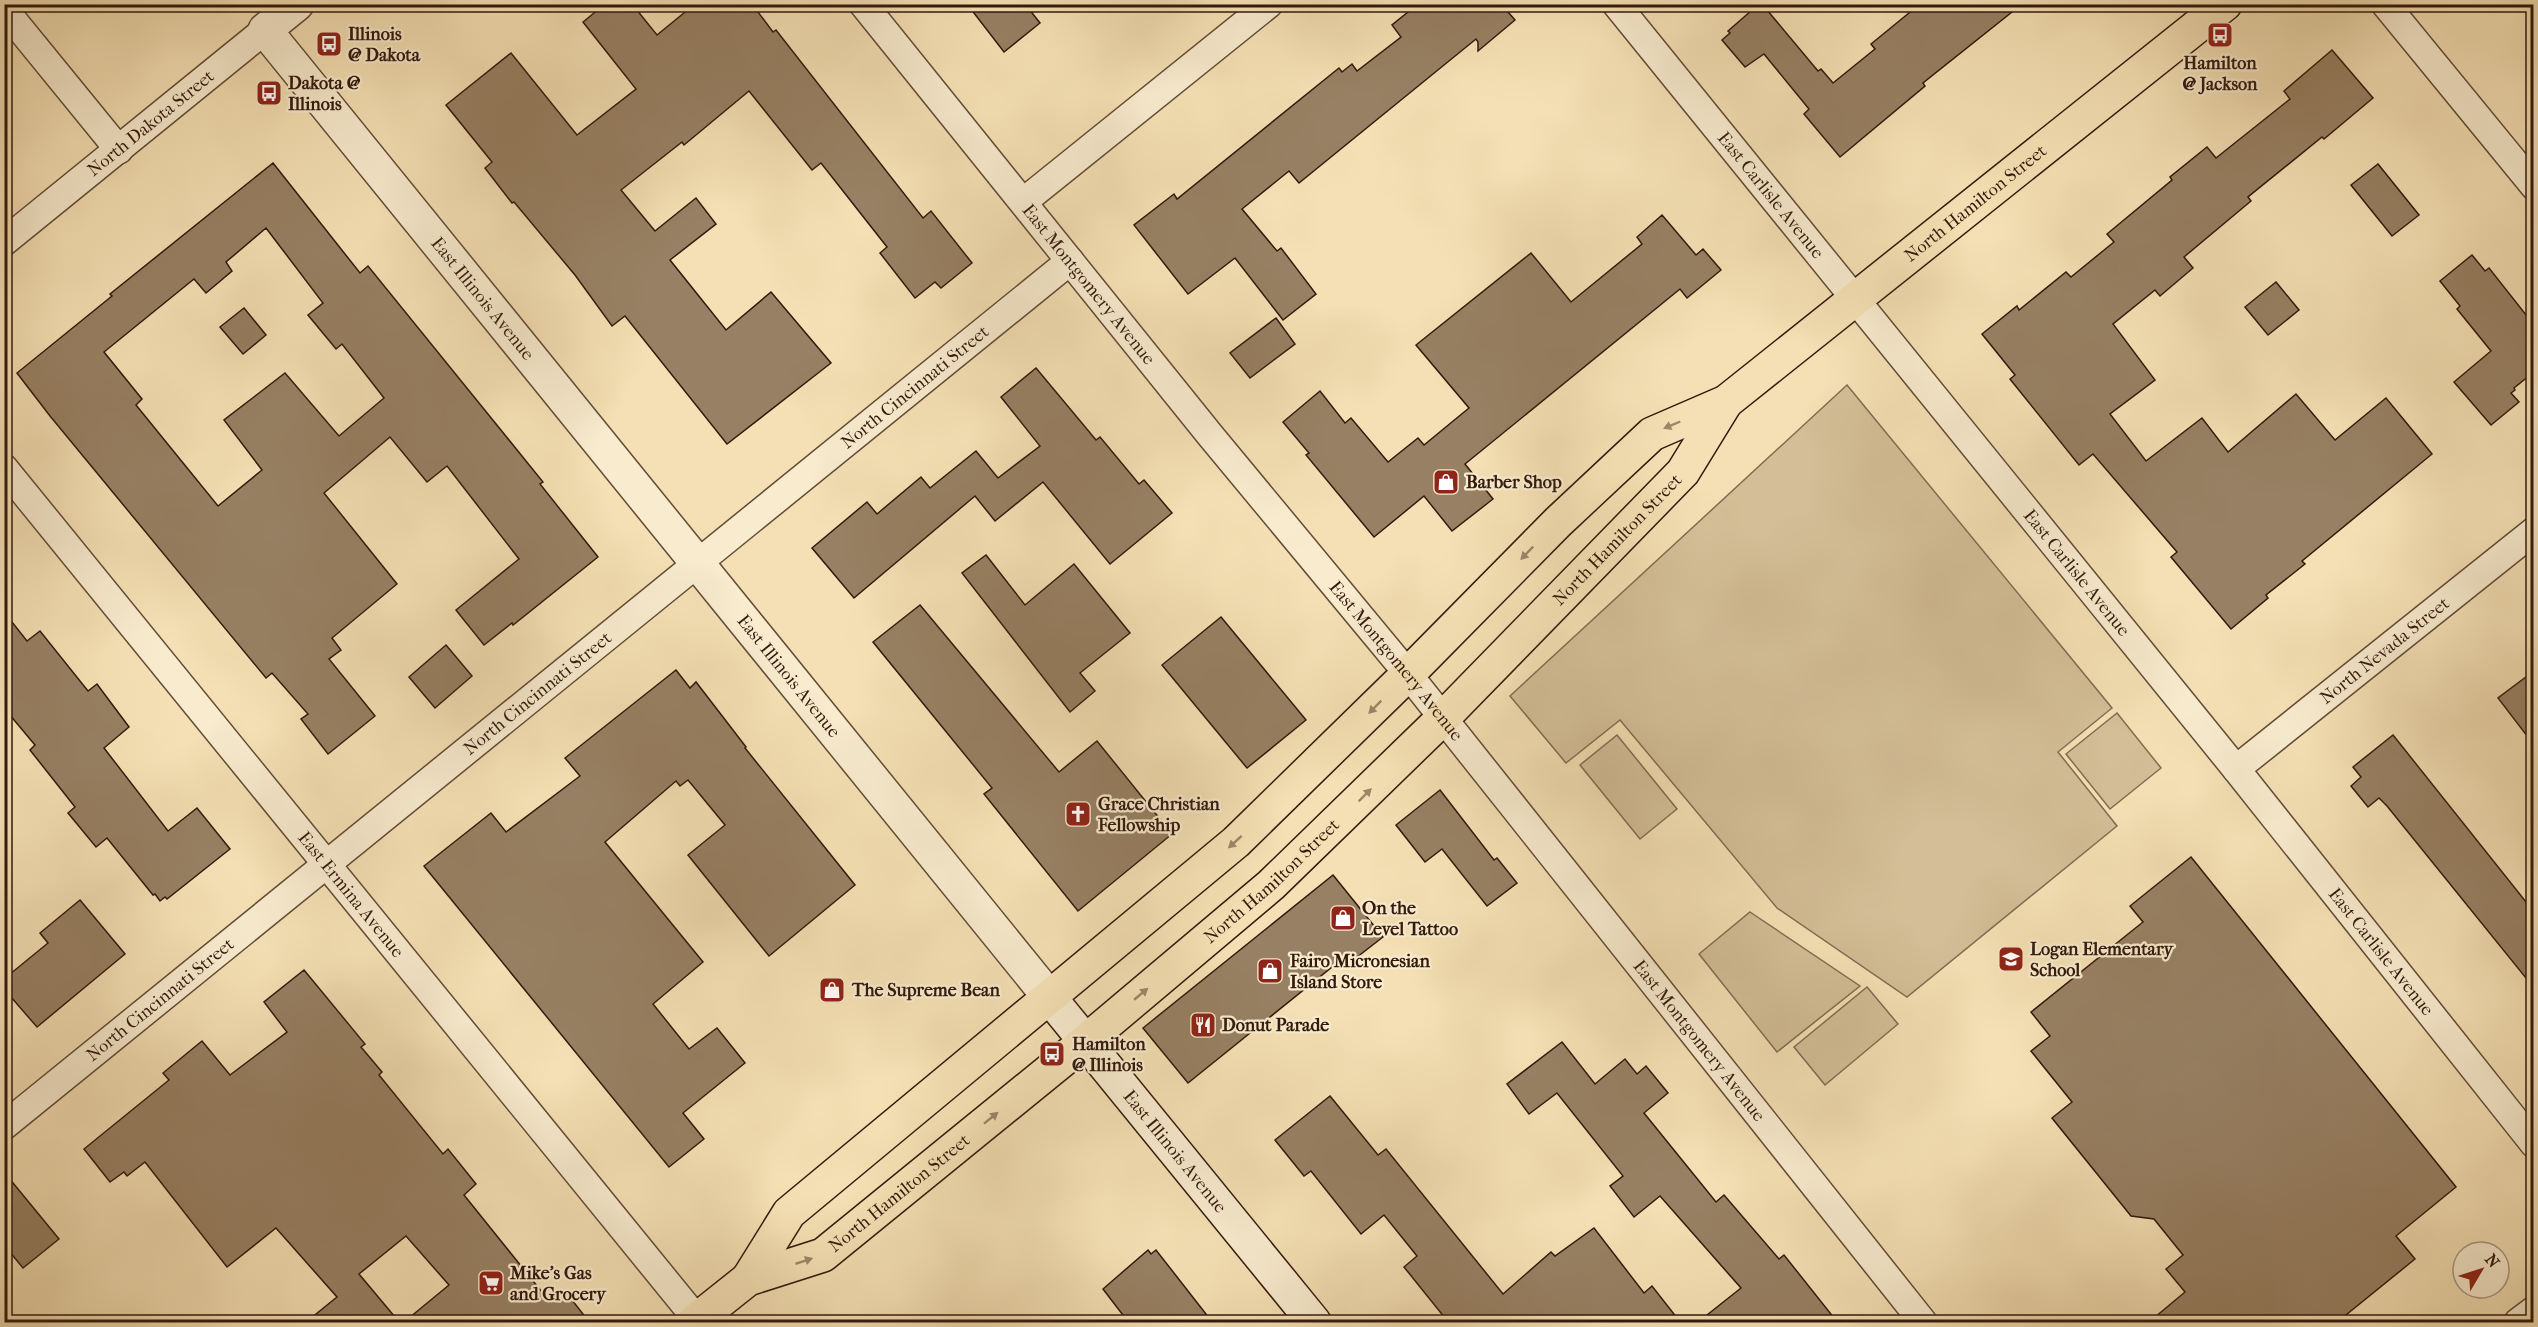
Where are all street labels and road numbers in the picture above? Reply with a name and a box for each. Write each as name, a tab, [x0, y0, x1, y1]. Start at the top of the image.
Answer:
street label: North Dakota Street	[83, 65, 219, 180]
street label: East Carlisle Avenue	[1713, 128, 1829, 263]
street label: North Hamilton Street	[1900, 140, 2051, 266]
street label: East Montgomery Avenue	[1018, 200, 1160, 369]
street label: East Illinois Avenue	[427, 233, 539, 364]
street label: North Cincinnati Street	[837, 320, 993, 453]
street label: North Hamilton Street	[1548, 469, 1686, 610]
street label: East Carlisle Avenue	[2019, 505, 2135, 640]
street label: East Montgomery Avenue	[1325, 577, 1467, 745]
street label: North Nevada Street	[2316, 592, 2454, 708]
street label: East Illinois Avenue	[733, 610, 845, 742]
street label: North Cincinnati Street	[459, 627, 616, 759]
street label: North Hamilton Street	[1200, 814, 1344, 948]
street label: East Ermina Avenue	[294, 827, 409, 962]
street label: East Carlisle Avenue	[2324, 884, 2438, 1020]
street label: North Cincinnati Street	[82, 933, 239, 1065]
street label: East Montgomery Avenue	[1629, 956, 1770, 1126]
street label: East Illinois Avenue	[1119, 1086, 1231, 1217]
street label: North Hamilton Street	[824, 1129, 974, 1257]

